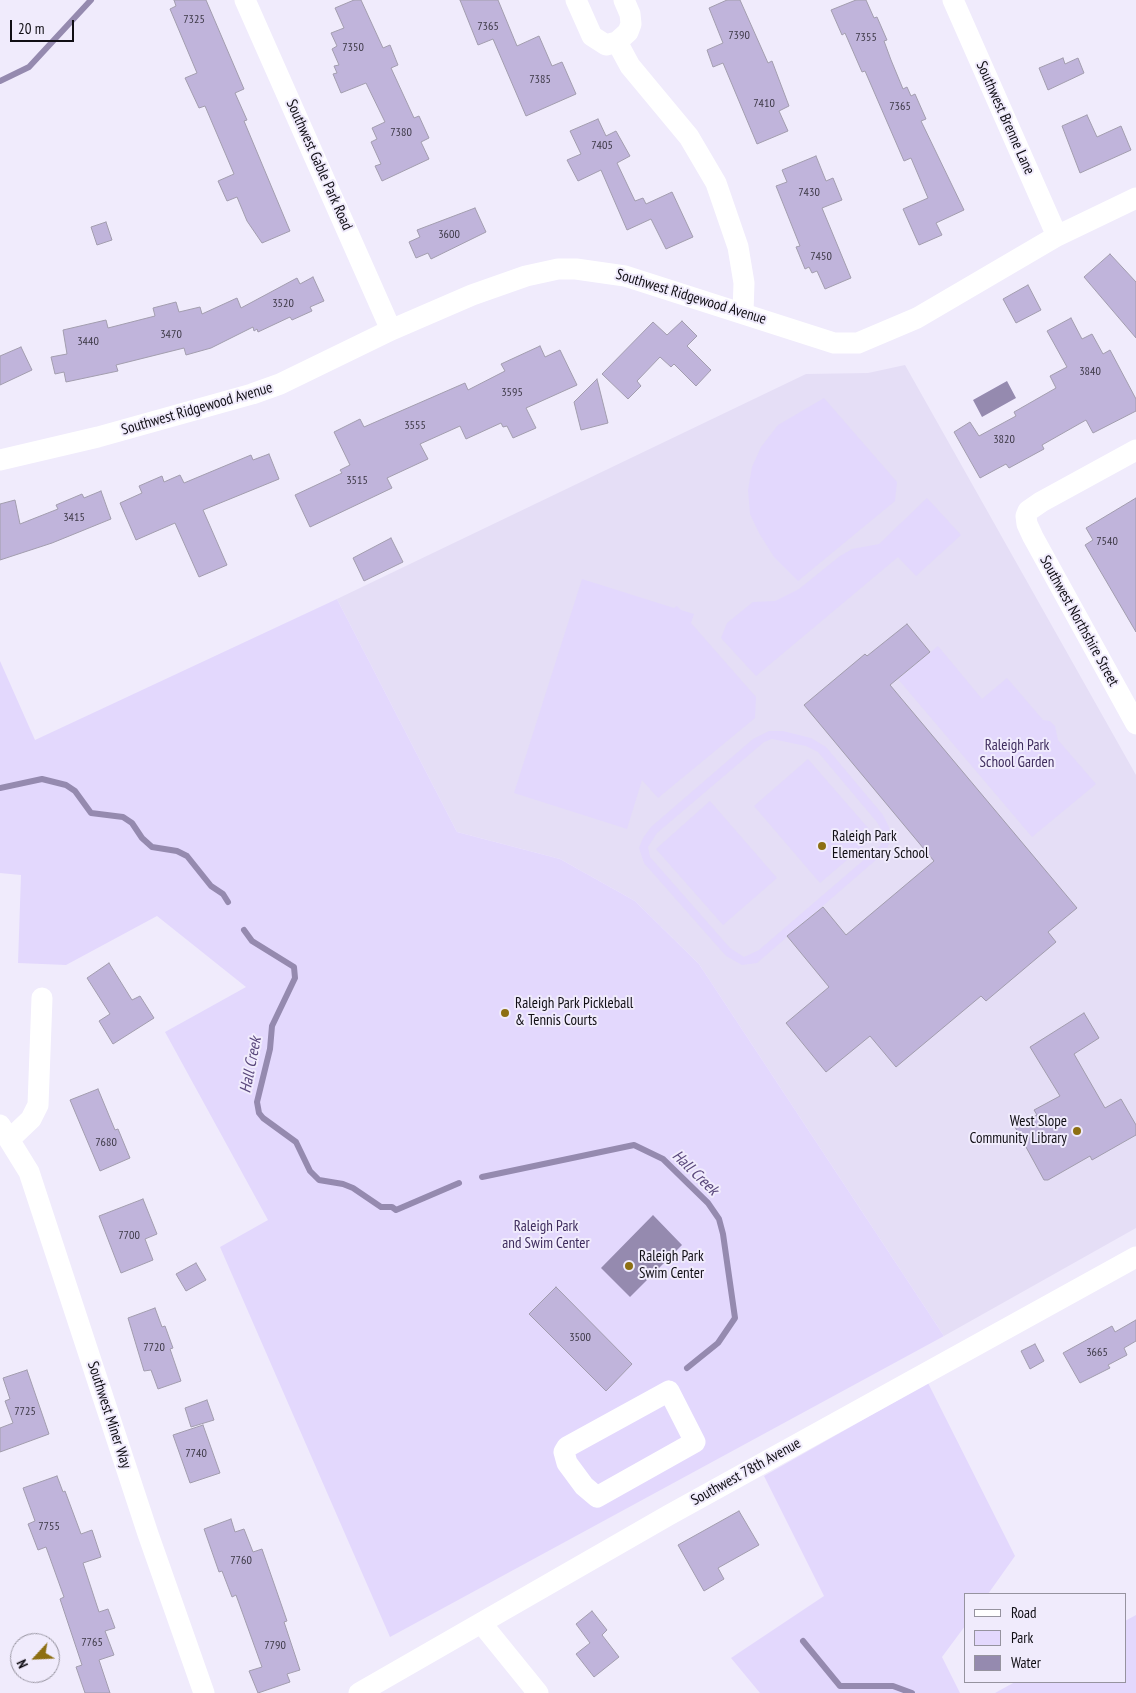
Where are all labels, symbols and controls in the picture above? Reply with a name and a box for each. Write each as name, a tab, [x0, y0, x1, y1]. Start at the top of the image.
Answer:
scale bar	[12, 10, 76, 42]
house number: 7325	[183, 13, 205, 27]
text: 20 m	[18, 19, 44, 38]
house number: 7365	[477, 20, 499, 34]
house number: 7390	[728, 29, 750, 43]
house number: 7355	[855, 31, 877, 45]
house number: 7350	[342, 41, 364, 55]
street label: Southwest Brenne Lane	[972, 59, 1038, 177]
house number: 7385	[529, 73, 551, 87]
street label: Southwest Gable Park Road	[282, 97, 356, 233]
house number: 7410	[753, 97, 775, 111]
house number: 7365	[889, 100, 911, 114]
house number: 7380	[390, 126, 412, 140]
house number: 7405	[591, 139, 613, 153]
house number: 7430	[798, 186, 820, 200]
house number: 3600	[438, 228, 460, 242]
house number: 7450	[810, 250, 832, 264]
street label: Southwest Ridgewood Avenue	[614, 266, 768, 328]
house number: 3520	[272, 297, 294, 311]
house number: 3470	[160, 328, 182, 342]
house number: 3440	[77, 335, 99, 349]
house number: 3840	[1079, 365, 1101, 379]
street label: Southwest Ridgewood Avenue	[119, 379, 275, 439]
house number: 3595	[501, 386, 523, 400]
house number: 3555	[404, 419, 426, 433]
house number: 3820	[993, 433, 1015, 447]
house number: 3515	[346, 474, 368, 488]
house number: 3415	[63, 511, 85, 525]
house number: 7540	[1096, 535, 1118, 549]
street label: Southwest Northshire Street	[1036, 553, 1122, 689]
park label: Raleigh Park School Garden	[980, 737, 1054, 772]
place label: Raleigh Park Elementary School	[832, 828, 929, 863]
marker: Raleigh Park Elementary School	[816, 840, 828, 852]
place label: Raleigh Park Pickleball & Tennis Courts	[515, 995, 633, 1030]
marker: Raleigh Park Pickleball & Tennis Courts	[499, 1007, 511, 1019]
water label: Hall Creek	[236, 1035, 266, 1095]
place label: West Slope Community Library	[969, 1113, 1067, 1148]
marker: West Slope Community Library	[1071, 1125, 1083, 1137]
house number: 7680	[95, 1136, 117, 1150]
water label: Hall Creek	[668, 1146, 722, 1200]
park label: Raleigh Park and Swim Center	[502, 1218, 590, 1253]
house number: 7700	[118, 1229, 140, 1243]
place label: Raleigh Park Swim Center	[639, 1248, 704, 1283]
marker: Raleigh Park Swim Center	[623, 1260, 635, 1272]
house number: 3500	[569, 1331, 591, 1345]
house number: 7720	[143, 1341, 165, 1355]
house number: 3665	[1086, 1346, 1108, 1360]
street label: Southwest Miner Way	[83, 1359, 135, 1471]
house number: 7725	[14, 1405, 36, 1419]
street label: Southwest 78th Avenue	[688, 1434, 804, 1510]
house number: 7740	[185, 1447, 207, 1461]
house number: 7755	[38, 1520, 60, 1534]
house number: 7760	[230, 1554, 252, 1568]
legend	[964, 1593, 1126, 1683]
text: Road	[1011, 1603, 1037, 1622]
text: Park	[1011, 1628, 1033, 1647]
north arrow	[10, 1633, 60, 1683]
house number: 7765	[81, 1636, 103, 1650]
house number: 7790	[264, 1639, 286, 1653]
text: Water	[1011, 1653, 1041, 1672]
text: N	[13, 1657, 32, 1671]

